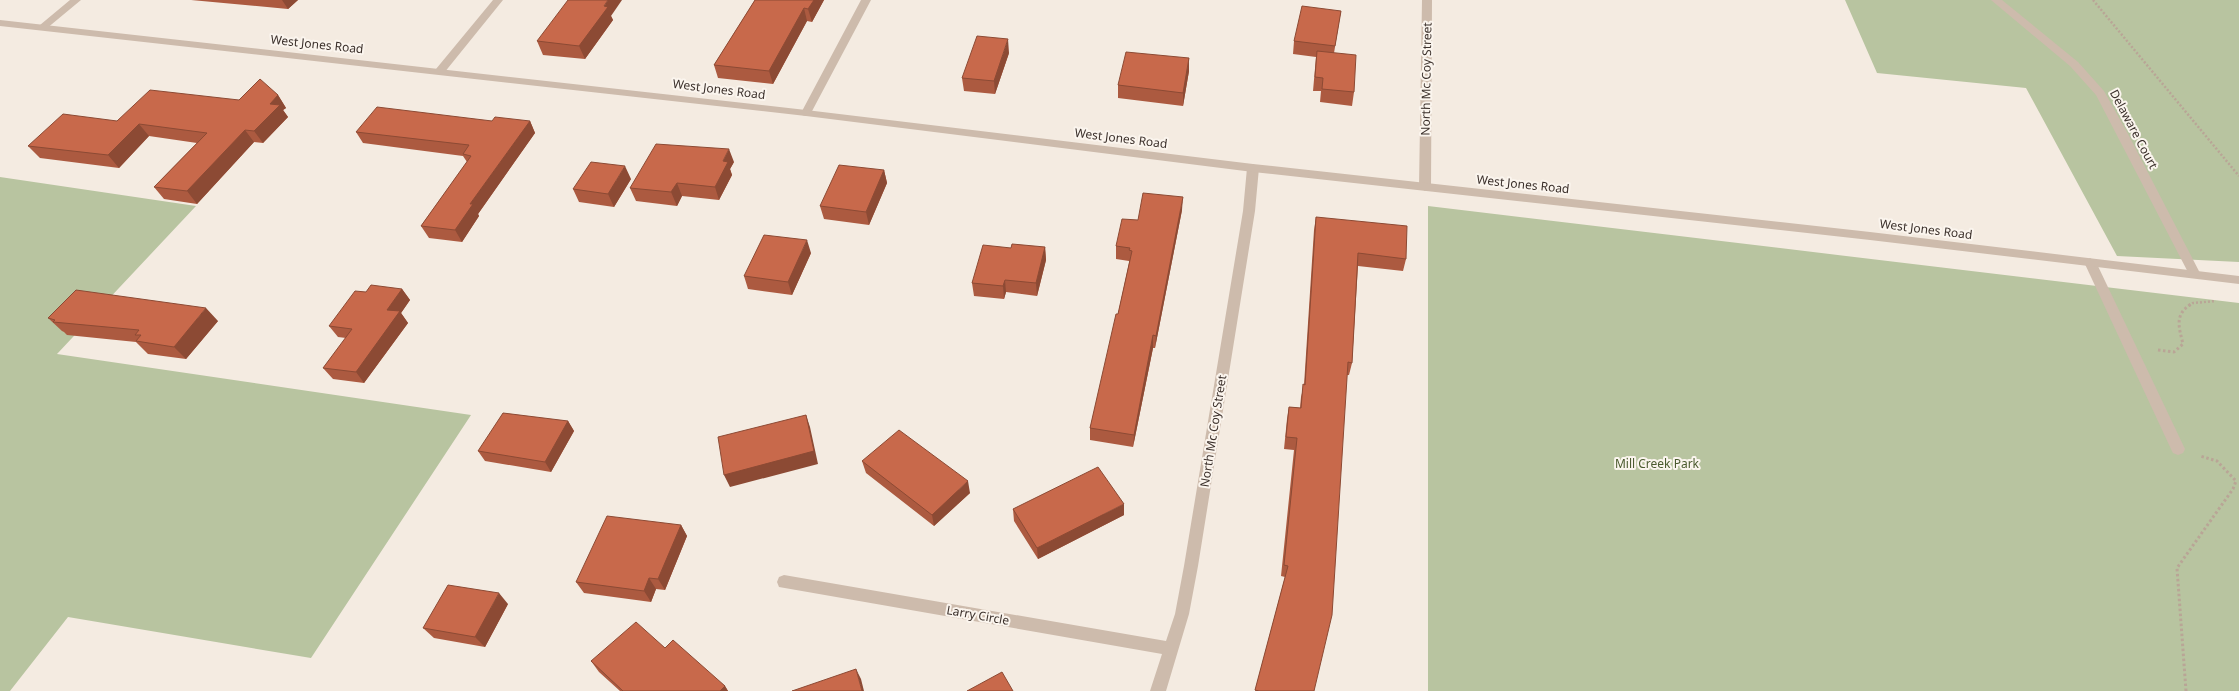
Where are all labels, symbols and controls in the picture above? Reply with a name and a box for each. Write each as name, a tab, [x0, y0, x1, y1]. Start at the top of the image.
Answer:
street label: North Mc Coy Street	[1417, 22, 1435, 136]
street label: West Jones Road	[270, 31, 364, 57]
street label: West Jones Road	[672, 75, 766, 103]
street label: Delaware Court	[2106, 86, 2162, 172]
street label: West Jones Road	[1074, 124, 1168, 152]
street label: West Jones Road	[1476, 171, 1570, 197]
street label: West Jones Road	[1879, 215, 1973, 243]
street label: North Mc Coy Street	[1196, 373, 1230, 488]
park label: Mill Creek Park	[1615, 455, 1700, 472]
street label: Larry Circle	[945, 601, 1011, 629]

